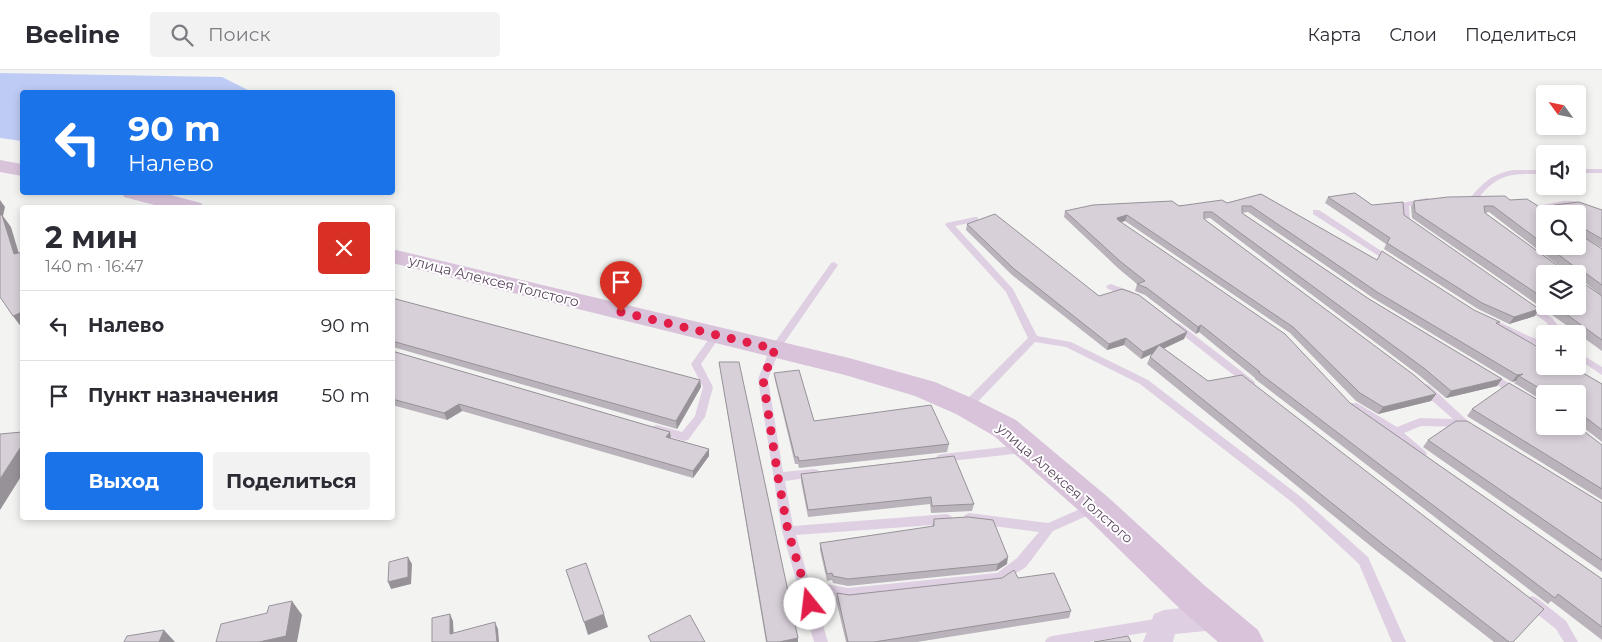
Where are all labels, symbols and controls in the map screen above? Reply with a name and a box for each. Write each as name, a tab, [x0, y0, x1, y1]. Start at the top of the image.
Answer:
search box	[150, 12, 500, 57]
text: Beeline	[25, 20, 120, 49]
icon: search	[168, 21, 196, 49]
text: Поиск	[208, 23, 271, 46]
text: Карта	[1307, 24, 1361, 46]
text: Слои	[1389, 24, 1437, 46]
text: Поделиться	[1465, 24, 1577, 46]
north arrow	[1536, 85, 1586, 135]
map controls	[1536, 85, 1586, 435]
text: 90 m	[128, 107, 221, 150]
icon: left	[45, 110, 110, 175]
button: sound	[1536, 145, 1586, 195]
text: Налево	[128, 150, 214, 177]
button: search	[1536, 205, 1586, 255]
text: 2 мин	[45, 219, 138, 256]
button: close	[318, 222, 370, 274]
street label: улица Алексея Толстого	[406, 251, 581, 311]
text: 140 m · 16:47	[45, 257, 144, 276]
pin	[600, 261, 642, 312]
button: layers	[1536, 265, 1586, 315]
icon: arrive	[607, 268, 635, 296]
icon: left	[45, 312, 73, 340]
text: Налево	[88, 314, 164, 337]
text: 90 m	[321, 314, 370, 337]
button: +	[1536, 325, 1586, 375]
icon: arrive	[45, 382, 73, 410]
text: Пункт назначения	[88, 384, 279, 407]
text: 50 m	[322, 384, 370, 407]
button: −	[1536, 385, 1586, 435]
street label: улица Алексея Толстого	[992, 418, 1137, 547]
button: Выход	[45, 452, 203, 510]
button: Поделиться	[213, 452, 370, 510]
position arrow	[783, 577, 835, 629]

